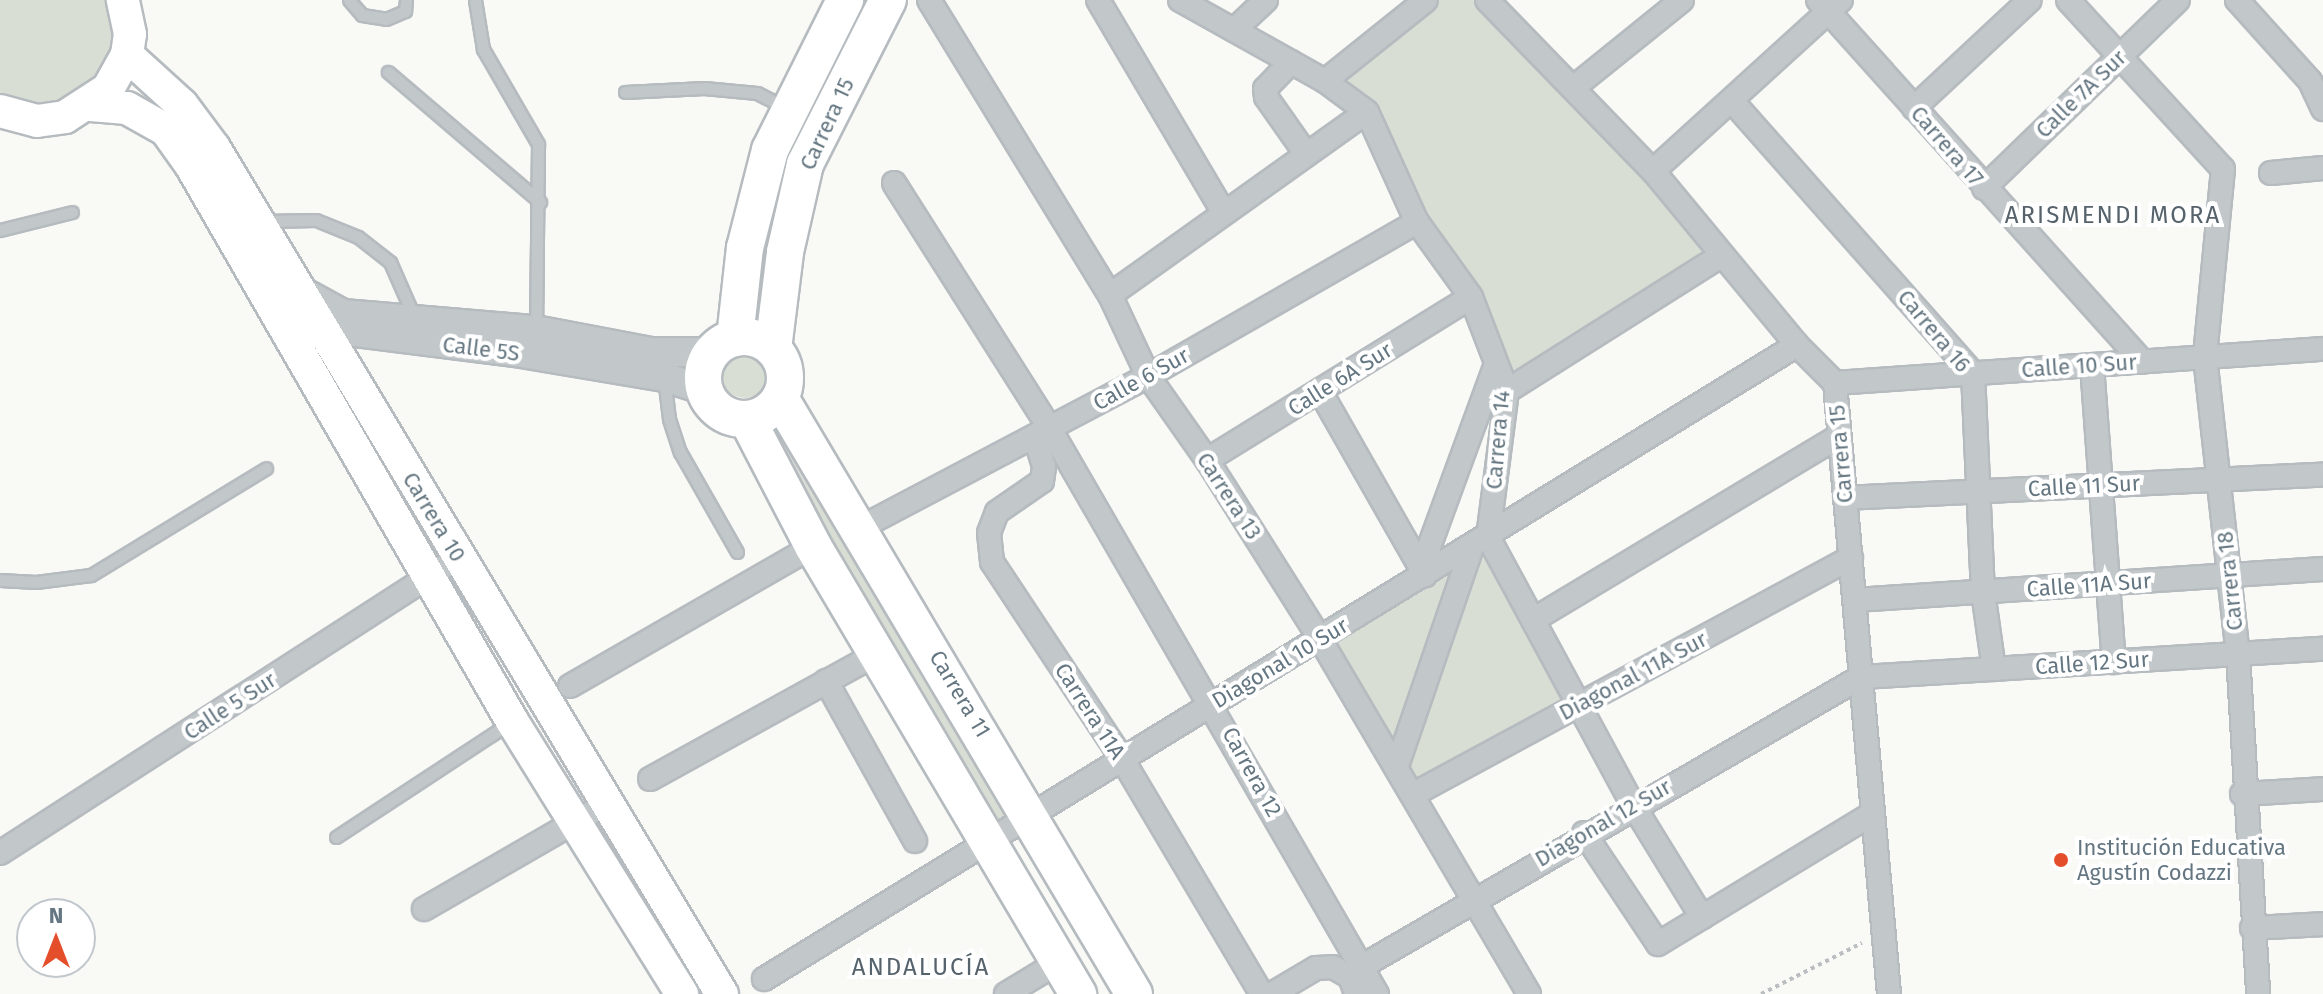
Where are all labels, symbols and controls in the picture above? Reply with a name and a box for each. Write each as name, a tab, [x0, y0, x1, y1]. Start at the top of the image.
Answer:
street label: Calle 7A Sur	[2030, 44, 2132, 144]
street label: Carrera 15	[794, 74, 860, 174]
street label: Carrera 17	[1905, 101, 1989, 191]
district label: ARISMENDI MORA	[2005, 202, 2221, 230]
street label: Carrera 16	[1892, 285, 1976, 377]
street label: Calle 5S	[441, 331, 521, 367]
street label: Calle 6A Sur	[1283, 337, 1397, 421]
street label: Calle 6 Sur	[1089, 342, 1193, 416]
street label: Calle 10 Sur	[2021, 349, 2137, 383]
street label: Carrera 14	[1481, 389, 1515, 491]
street label: Carrera 15	[1824, 404, 1858, 504]
street label: Carrera 13	[1191, 448, 1267, 544]
street label: Carrera 10	[397, 467, 471, 567]
street label: Calle 11 Sur	[2027, 470, 2141, 502]
street label: Carrera 18	[2212, 530, 2248, 632]
street label: Calle 11A Sur	[2026, 567, 2152, 603]
street label: Diagonal 10 Sur	[1207, 612, 1353, 714]
street label: Diagonal 11A Sur	[1555, 626, 1711, 726]
street label: Carrera 11	[924, 646, 996, 742]
street label: Calle 12 Sur	[2034, 646, 2150, 680]
street label: Carrera 11A	[1049, 658, 1131, 764]
street label: Calle 5 Sur	[179, 666, 281, 746]
street label: Carrera 12	[1217, 723, 1287, 821]
street label: Diagonal 12 Sur	[1530, 773, 1676, 873]
place label: Institución Educativa Agustín Codazzi	[2077, 834, 2286, 886]
marker: Institución Educativa Agustín Codazzi	[2052, 851, 2070, 869]
north arrow	[16, 898, 96, 978]
text: N	[49, 902, 63, 929]
district label: ANDALUCÍA	[852, 954, 990, 982]

